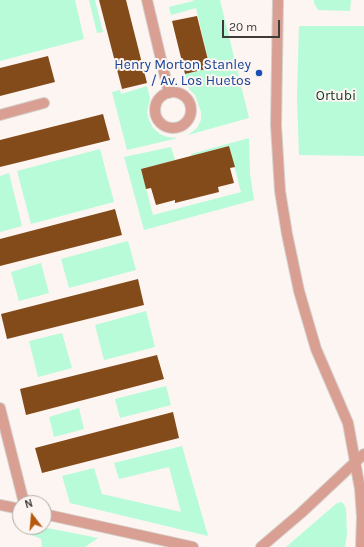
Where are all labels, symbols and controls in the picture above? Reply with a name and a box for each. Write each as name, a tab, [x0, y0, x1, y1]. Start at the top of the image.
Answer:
scale bar	[224, 12, 282, 38]
text: 20 m	[229, 20, 257, 34]
place label: Henry Morton Stanley / Av. Los Huetos	[114, 57, 251, 90]
marker: Henry Morton Stanley / Av. Los Huetos	[254, 68, 264, 78]
park label: Ortubi	[316, 88, 356, 104]
north arrow	[12, 495, 52, 535]
text: N	[23, 497, 34, 511]

